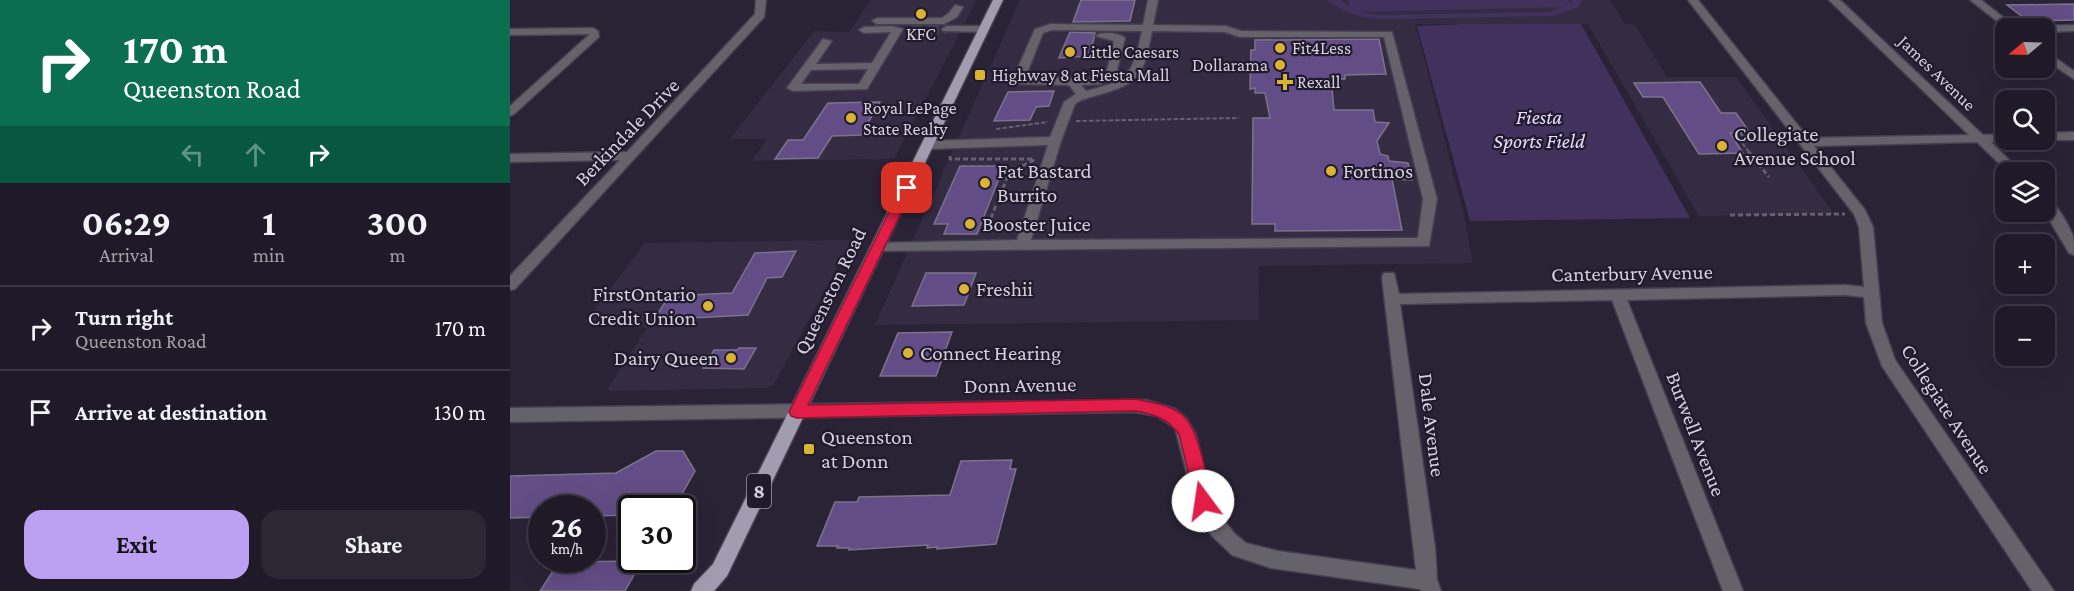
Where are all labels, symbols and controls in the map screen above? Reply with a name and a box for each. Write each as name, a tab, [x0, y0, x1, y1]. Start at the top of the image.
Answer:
marker: KFC	[914, 7, 928, 21]
north arrow	[1995, 18, 2055, 78]
map controls	[1995, 18, 2055, 366]
icon: right	[24, 24, 102, 102]
place label: KFC	[906, 24, 936, 44]
text: 170 m	[123, 25, 228, 72]
street label: James Avenue	[1893, 30, 1980, 115]
place label: Fit4Less	[1292, 38, 1351, 58]
marker: Fit4Less	[1273, 41, 1287, 55]
place label: Little Caesars	[1082, 42, 1179, 62]
marker: Little Caesars	[1063, 45, 1077, 59]
place label: Dollarama	[1192, 55, 1268, 75]
marker: Dollarama	[1273, 58, 1287, 72]
place label: Highway 8 at Fiesta Mall	[992, 65, 1170, 85]
marker: Highway 8 at Fiesta Mall	[973, 68, 987, 82]
place label: Rexall	[1297, 72, 1341, 92]
street label: Berkindale Drive	[570, 73, 684, 191]
text: Queenston Road	[123, 74, 301, 104]
marker: Rexall	[1278, 75, 1292, 89]
button: search	[1995, 90, 2055, 150]
place label: Royal LePage State Realty	[863, 98, 957, 139]
park label: Fiesta Sports Field	[1493, 105, 1586, 153]
marker: Royal LePage State Realty	[844, 111, 858, 125]
place label: Collegiate Avenue School	[1734, 122, 1856, 170]
icon: left	[176, 138, 209, 171]
icon: ahead	[239, 138, 272, 171]
icon: right	[302, 138, 335, 171]
marker: Collegiate Avenue School	[1715, 139, 1729, 153]
place label: Fat Bastard Burrito	[997, 159, 1092, 207]
place label: Fortinos	[1343, 159, 1413, 183]
pin	[881, 162, 932, 213]
button: layers	[1995, 162, 2055, 222]
marker: Fortinos	[1324, 164, 1338, 178]
icon: arrive	[890, 171, 923, 204]
marker: Fat Bastard Burrito	[978, 176, 992, 190]
text: 06:29	[82, 203, 171, 243]
text: 1	[262, 203, 276, 243]
text: 300	[367, 203, 428, 243]
place label: Booster Juice	[982, 212, 1091, 236]
marker: Booster Juice	[963, 217, 977, 231]
street label: Queenston Road	[789, 224, 871, 358]
button: +	[1995, 234, 2055, 294]
text: Arrival	[99, 244, 154, 266]
text: min	[253, 244, 285, 266]
text: m	[389, 244, 406, 266]
street label: Canterbury Avenue	[1551, 260, 1713, 286]
place label: Freshii	[976, 277, 1033, 301]
place label: FirstOntario Credit Union	[588, 282, 696, 330]
marker: Freshii	[957, 282, 971, 296]
marker: FirstOntario Credit Union	[701, 299, 715, 313]
text: Turn right	[75, 305, 173, 330]
button: −	[1995, 306, 2055, 366]
icon: right	[24, 312, 57, 345]
text: 170 m	[435, 316, 486, 341]
text: Queenston Road	[75, 330, 207, 352]
street label: Collegiate Avenue	[1896, 339, 1998, 479]
place label: Connect Hearing	[920, 341, 1061, 365]
place label: Dairy Queen	[614, 346, 719, 370]
marker: Connect Hearing	[901, 346, 915, 360]
marker: Dairy Queen	[724, 351, 738, 365]
street label: Burwell Avenue	[1661, 368, 1731, 500]
street label: Donn Avenue	[963, 372, 1077, 398]
street label: Dale Avenue	[1414, 372, 1450, 478]
icon: arrive	[24, 396, 57, 429]
text: Arrive at destination	[75, 400, 267, 425]
text: 130 m	[434, 400, 486, 425]
place label: Queenston at Donn	[821, 425, 913, 473]
marker: Queenston at Donn	[802, 442, 816, 456]
position arrow	[1171, 469, 1235, 533]
road number: 8	[747, 474, 771, 508]
speed limit sign: 30	[618, 495, 696, 573]
button: Exit	[24, 510, 249, 579]
button: Share	[261, 510, 486, 579]
text: 26	[551, 510, 583, 543]
text: km/h	[551, 541, 583, 557]

